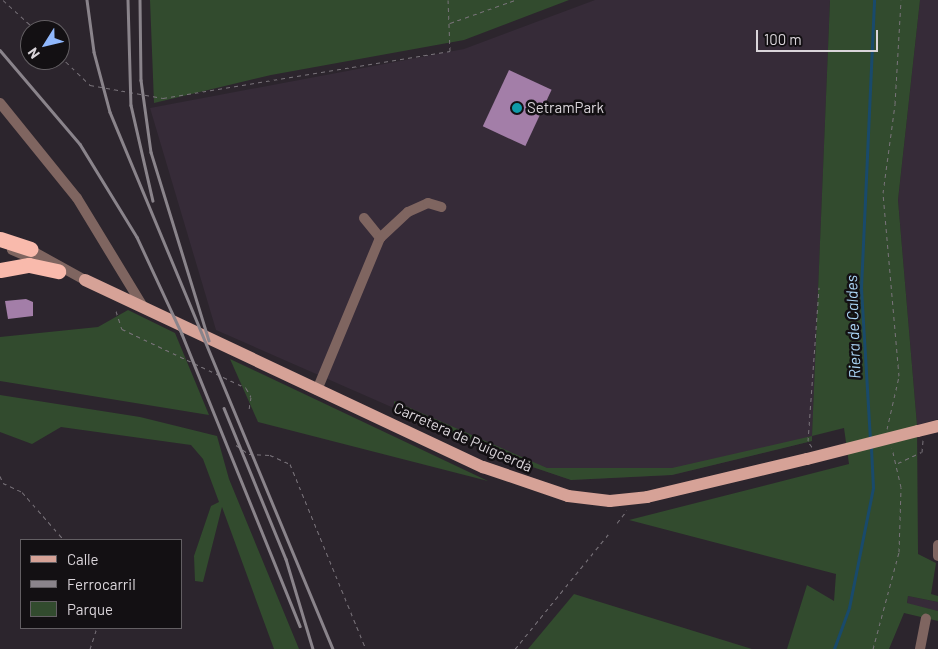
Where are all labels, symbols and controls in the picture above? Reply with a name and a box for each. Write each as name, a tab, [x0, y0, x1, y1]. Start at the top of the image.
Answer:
north arrow	[20, 20, 70, 70]
scale bar	[758, 20, 880, 52]
text: 100 m	[764, 30, 802, 48]
text: N	[24, 45, 43, 62]
place label: SetramPark	[527, 99, 604, 117]
marker: SetramPark	[511, 102, 523, 114]
water label: Riera de Caldes	[842, 275, 864, 379]
street label: Carretera de Puigcerdà	[391, 398, 535, 476]
legend	[20, 539, 182, 629]
text: Calle	[67, 550, 99, 568]
text: Ferrocarril	[67, 575, 136, 593]
text: Parque	[67, 600, 113, 618]

